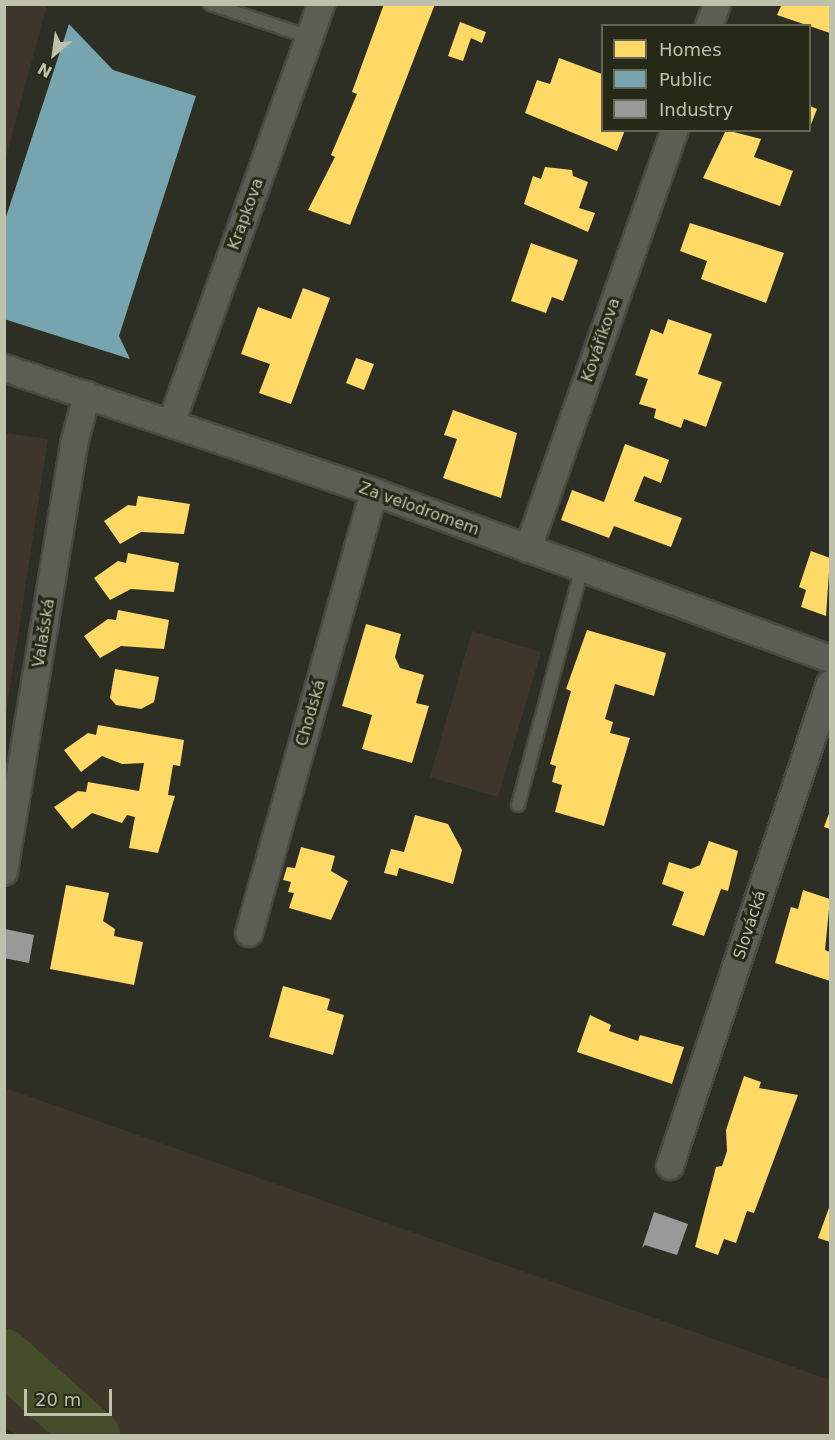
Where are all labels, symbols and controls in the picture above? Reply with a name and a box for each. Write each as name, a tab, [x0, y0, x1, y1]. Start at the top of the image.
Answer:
north arrow	[24, 24, 84, 84]
legend	[601, 24, 811, 132]
text: Homes	[659, 39, 722, 60]
text: N	[35, 59, 55, 82]
text: Public	[659, 69, 712, 90]
text: Industry	[659, 99, 733, 120]
street label: Krapkova	[224, 176, 268, 252]
street label: Kováříkova	[578, 295, 624, 385]
street label: Za velodromem	[356, 478, 482, 540]
street label: Valašská	[29, 597, 59, 669]
street label: Chodská	[292, 677, 330, 749]
street label: Slovácká	[730, 888, 770, 962]
scale bar	[27, 1377, 116, 1415]
text: 20 m	[35, 1389, 81, 1410]

